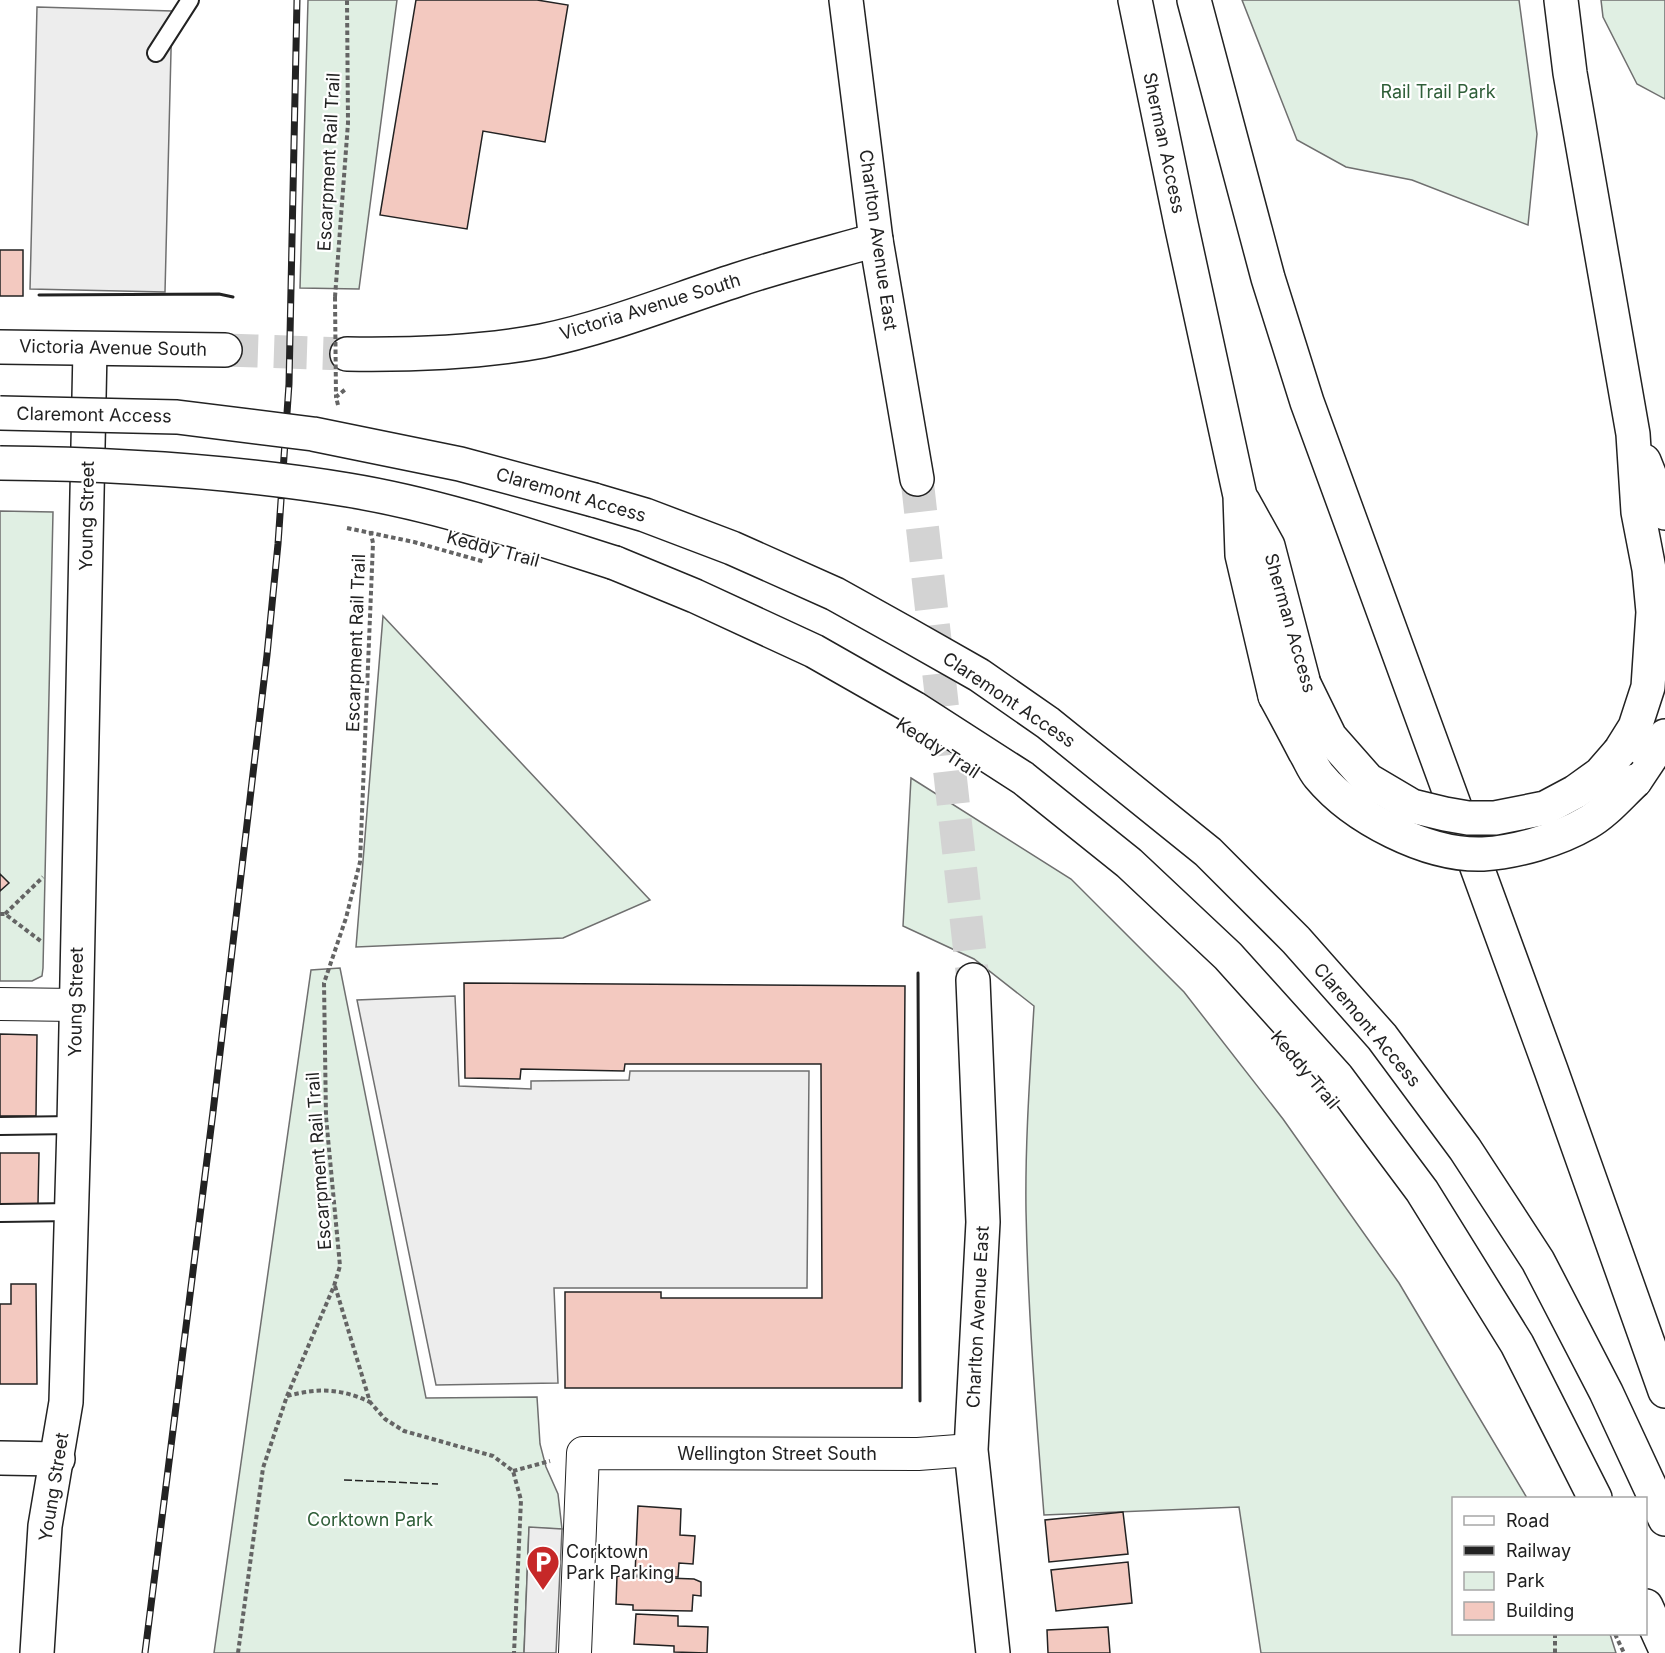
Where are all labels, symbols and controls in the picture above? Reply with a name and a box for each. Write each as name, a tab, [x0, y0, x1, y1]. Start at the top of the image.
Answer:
street label: Sherman Access	[1139, 70, 1190, 215]
street label: Escarpment Rail Trail	[313, 72, 344, 252]
park label: Rail Trail Park	[1380, 81, 1496, 102]
street label: Charlton Avenue East	[855, 148, 902, 332]
street label: Victoria Avenue South	[557, 269, 743, 344]
street label: Victoria Avenue South	[19, 335, 207, 360]
street label: Claremont Access	[16, 403, 172, 426]
street label: Young Street	[75, 461, 98, 571]
street label: Claremont Access	[494, 463, 649, 526]
street label: Keddy Trail	[444, 526, 542, 571]
street label: Sherman Access	[1261, 551, 1320, 695]
street label: Escarpment Rail Trail	[342, 553, 369, 732]
street label: Claremont Access	[939, 647, 1079, 752]
street label: Keddy Trail	[893, 713, 984, 782]
street label: Young Street	[64, 947, 87, 1057]
street label: Claremont Access	[1309, 958, 1425, 1091]
street label: Keddy Trail	[1267, 1026, 1344, 1113]
street label: Escarpment Rail Trail	[302, 1071, 335, 1251]
street label: Charlton Avenue East	[962, 1225, 993, 1409]
street label: Young Street	[35, 1431, 72, 1543]
street label: Wellington Street South	[677, 1443, 877, 1464]
legend	[1452, 1497, 1647, 1635]
park label: Corktown Park	[307, 1509, 433, 1530]
text: Road	[1506, 1510, 1549, 1531]
text: Railway	[1506, 1540, 1571, 1561]
place label: Corktown Park Parking	[566, 1541, 674, 1583]
parking icon: Corktown Park Parking	[525, 1544, 561, 1591]
text: Park	[1506, 1570, 1545, 1591]
text: Building	[1506, 1600, 1574, 1621]

